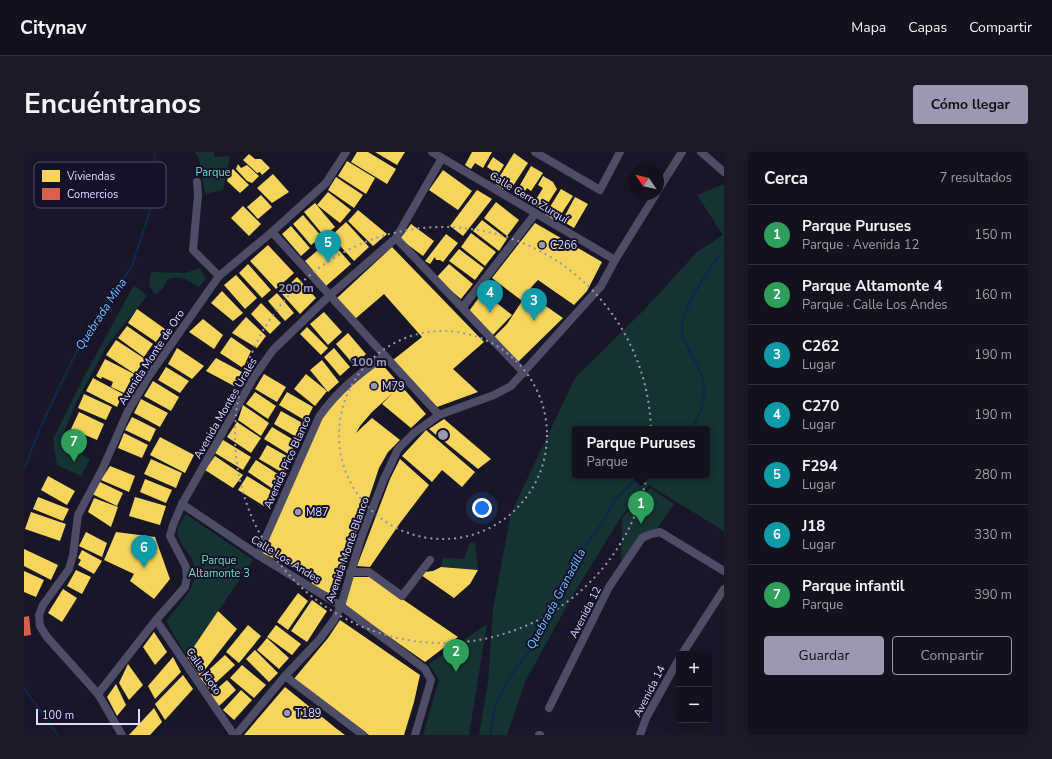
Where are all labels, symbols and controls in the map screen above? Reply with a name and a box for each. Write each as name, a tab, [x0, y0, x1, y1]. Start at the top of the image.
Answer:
text: Citynav	[20, 15, 87, 41]
text: Mapa	[851, 18, 886, 37]
text: Capas	[908, 18, 947, 37]
text: Compartir	[969, 18, 1032, 37]
text: Encuéntranos	[24, 85, 201, 123]
button: Cómo llegar	[913, 85, 1028, 124]
legend	[34, 162, 166, 208]
north arrow	[628, 164, 664, 200]
park label: Parque	[196, 165, 231, 180]
text: Cerca	[764, 167, 808, 190]
street label: Calle Cerro Zurquí	[487, 168, 572, 228]
text: Viviendas	[66, 169, 115, 184]
text: 7 resultados	[940, 169, 1012, 187]
text: Comercios	[67, 187, 118, 202]
text: Parque Puruses	[802, 216, 911, 236]
text: 1	[773, 226, 781, 244]
text: 150 m	[974, 226, 1012, 244]
pin: 5	[315, 230, 341, 263]
text: Parque · Avenida 12	[802, 236, 919, 254]
place label: C266	[550, 238, 578, 253]
marker: C266	[537, 240, 547, 250]
water label: Quebrada Mina	[72, 275, 130, 353]
text: Parque Altamonte 4	[802, 276, 942, 296]
text: 200 m	[278, 280, 314, 296]
pin: 4	[477, 280, 503, 313]
text: 2	[773, 286, 781, 304]
text: 160 m	[974, 286, 1012, 304]
pin: 3	[521, 288, 547, 321]
text: Parque · Calle Los Andes	[802, 296, 948, 314]
street label: Avenida Monte de Oro	[115, 307, 188, 408]
text: C262	[802, 336, 839, 356]
text: 3	[773, 346, 781, 364]
text: 190 m	[974, 346, 1012, 364]
text: 100 m	[351, 354, 387, 370]
street label: Avenida Montes Urales	[190, 355, 261, 462]
text: Lugar	[802, 356, 835, 374]
place label: M79	[382, 379, 405, 394]
marker: M79	[369, 381, 379, 391]
text: C270	[802, 396, 839, 416]
text: 4	[773, 406, 781, 424]
text: 190 m	[974, 406, 1012, 424]
street label: Avenida Pico Blanco	[260, 413, 315, 511]
text: Lugar	[802, 416, 835, 434]
popup	[572, 426, 710, 478]
centre of rings	[436, 428, 450, 442]
pin: 7	[61, 429, 87, 462]
text: Parque Puruses	[587, 433, 695, 453]
text: Parque	[587, 453, 628, 471]
text: F294	[802, 456, 837, 476]
text: 5	[773, 466, 781, 484]
text: 280 m	[974, 466, 1012, 484]
text: Lugar	[802, 476, 835, 494]
pin: 1	[628, 491, 654, 524]
street label: Avenida Monte Blanco	[322, 495, 373, 605]
your location	[472, 498, 492, 518]
place label: M87	[306, 505, 329, 520]
marker: M87	[293, 507, 303, 517]
text: J18	[802, 516, 825, 536]
text: 6	[773, 526, 781, 544]
text: 330 m	[974, 526, 1012, 544]
street label: Calle Los Andes	[248, 532, 324, 587]
pin: 6	[131, 535, 157, 568]
text: Lugar	[802, 536, 835, 554]
water label: Quebrada Granadilla	[523, 546, 589, 652]
park label: Parque Altamonte 3	[188, 553, 250, 581]
text: Parque infantil	[802, 576, 905, 596]
street label: Avenida 12	[566, 584, 605, 641]
text: 7	[773, 586, 781, 604]
text: 390 m	[974, 586, 1012, 604]
text: Parque	[802, 596, 843, 614]
button: Guardar	[764, 636, 884, 675]
button: Compartir	[892, 636, 1012, 675]
pin: 2	[443, 639, 469, 672]
street label: Calle Kioto	[182, 645, 225, 698]
map controls	[676, 651, 712, 723]
button: +	[676, 651, 712, 687]
street label: Avenida 14	[630, 662, 669, 720]
button: −	[676, 687, 712, 723]
place label: T189	[295, 706, 321, 721]
scale bar	[36, 707, 140, 726]
text: 100 m	[42, 708, 74, 723]
marker: T189	[282, 708, 292, 718]

